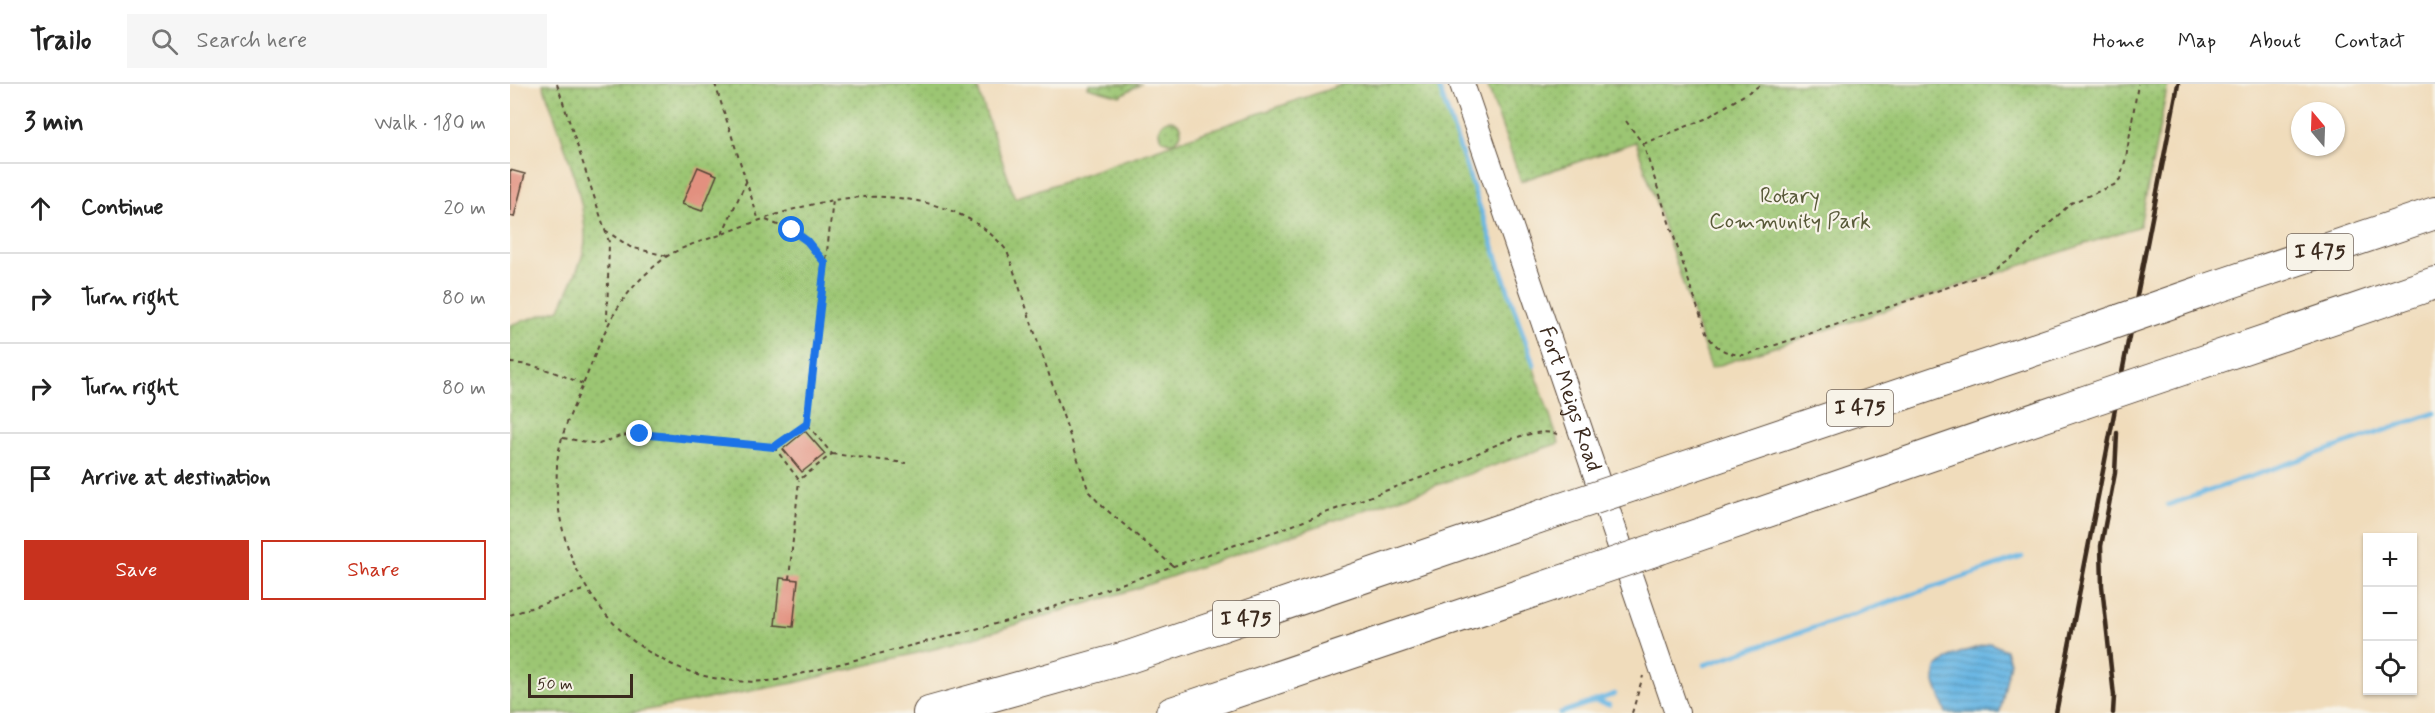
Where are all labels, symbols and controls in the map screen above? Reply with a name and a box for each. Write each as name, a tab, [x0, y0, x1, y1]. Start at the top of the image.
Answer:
search box	[127, 14, 547, 68]
text: Trailo	[30, 23, 91, 60]
icon: search	[148, 25, 181, 58]
text: Search here	[196, 27, 307, 55]
text: Home	[2093, 27, 2145, 55]
text: Map	[2178, 27, 2216, 55]
text: About	[2249, 27, 2301, 55]
text: Contact	[2334, 27, 2405, 55]
north arrow	[2291, 102, 2345, 156]
text: 3 min	[24, 106, 84, 140]
text: Walk · 180 m	[374, 110, 486, 137]
park label: Rotary Community Park	[1709, 183, 1871, 236]
icon: ahead	[24, 192, 57, 225]
text: Continue	[81, 194, 163, 222]
text: 20 m	[443, 195, 486, 222]
route start	[778, 216, 804, 242]
road number: I 475	[2287, 234, 2353, 270]
icon: right	[24, 282, 57, 315]
text: Turn right	[81, 284, 179, 312]
text: 80 m	[442, 285, 486, 312]
street label: Fort Meigs Road	[1532, 323, 1608, 475]
icon: right	[24, 372, 57, 405]
text: Turn right	[81, 374, 179, 402]
text: 80 m	[442, 375, 486, 402]
road number: I 475	[1827, 390, 1893, 426]
route end	[626, 420, 652, 446]
icon: arrive	[24, 462, 57, 495]
text: Arrive at destination	[81, 464, 271, 492]
map controls	[2363, 533, 2417, 695]
button: +	[2363, 533, 2417, 587]
button: Save	[24, 540, 249, 600]
button: Share	[261, 540, 486, 600]
button: −	[2363, 587, 2417, 641]
road number: I 475	[1213, 601, 1279, 637]
button: locate	[2363, 641, 2417, 695]
scale bar	[528, 671, 633, 698]
text: 50 m	[537, 674, 573, 695]

